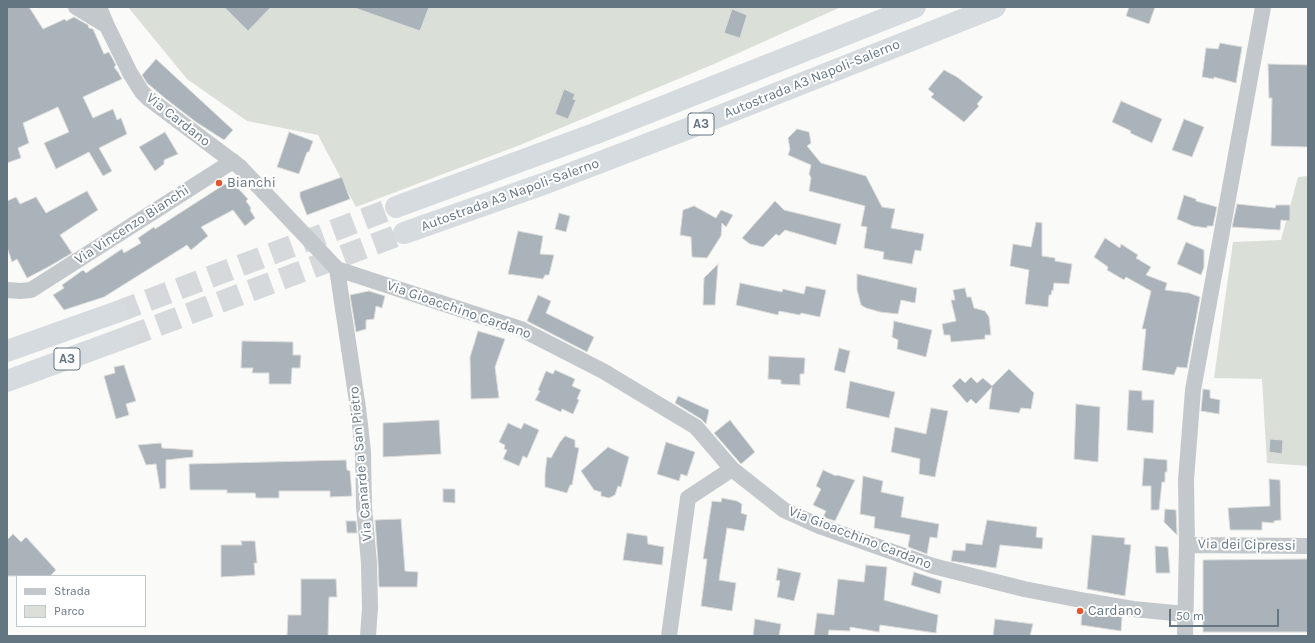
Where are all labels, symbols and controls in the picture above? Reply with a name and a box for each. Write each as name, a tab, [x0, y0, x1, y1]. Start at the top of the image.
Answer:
street label: Autostrada A3 Napoli-Salerno	[722, 36, 902, 122]
street label: Via Cardano	[143, 90, 213, 150]
road number: A3	[688, 113, 714, 135]
street label: Autostrada A3 Napoli-Salerno	[419, 155, 601, 235]
place label: Bianchi	[227, 175, 276, 191]
marker: Bianchi	[214, 178, 224, 188]
street label: Via Vincenzo Bianchi	[72, 182, 192, 268]
street label: Via Gioacchino Cardano	[385, 277, 533, 343]
road number: A3	[54, 348, 80, 370]
street label: Via Canarde a San Pietro	[346, 386, 376, 542]
street label: Via Gioacchino Cardano	[786, 503, 934, 573]
street label: Via dei Cipressi	[1198, 536, 1296, 554]
legend	[16, 575, 146, 627]
text: Strada	[54, 584, 90, 598]
scale bar	[1171, 601, 1281, 627]
place label: Cardano	[1088, 603, 1141, 619]
text: Parco	[54, 604, 84, 618]
marker: Cardano	[1075, 606, 1085, 616]
text: 50 m	[1176, 609, 1204, 623]

